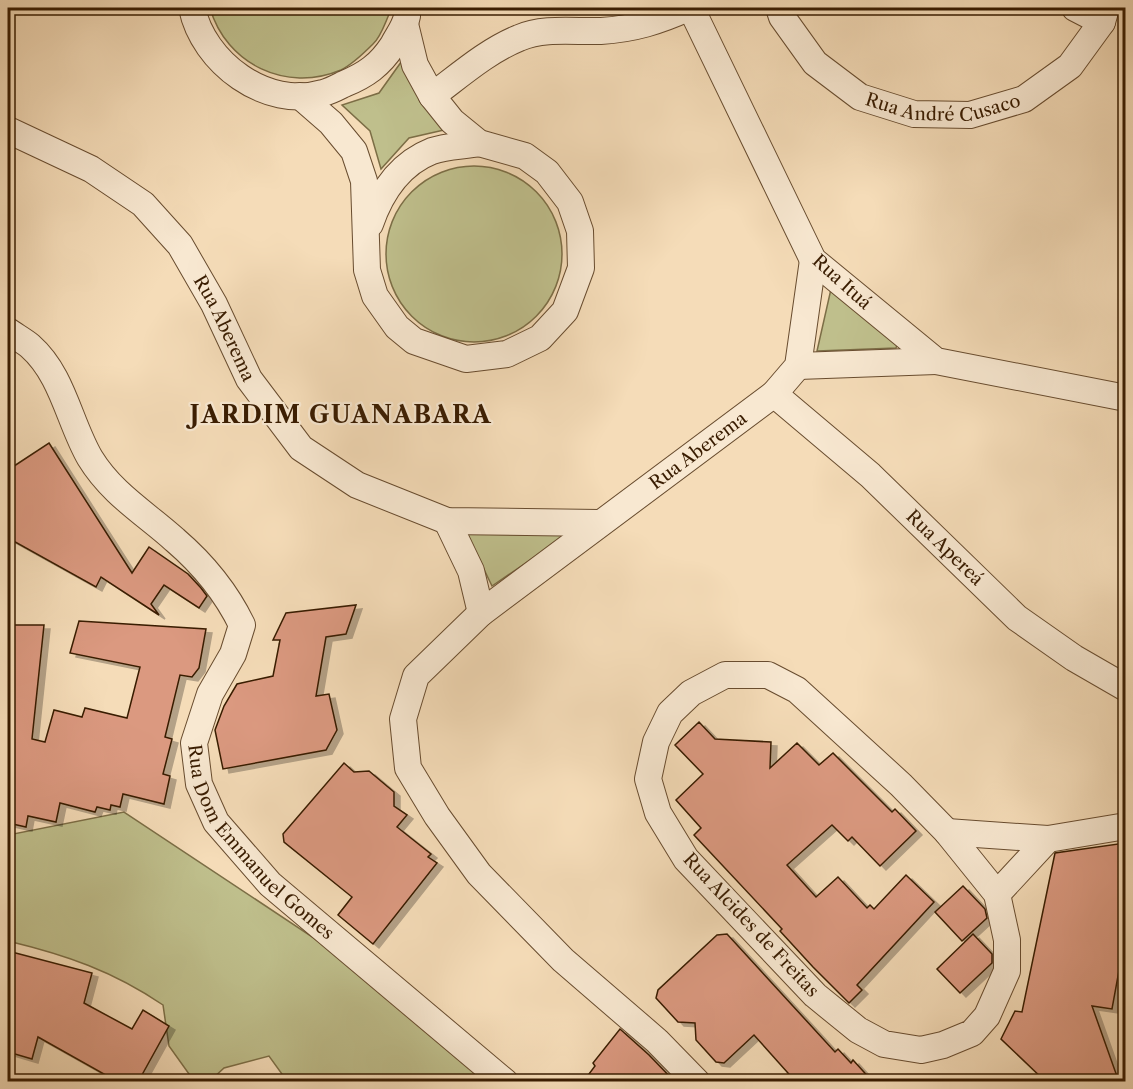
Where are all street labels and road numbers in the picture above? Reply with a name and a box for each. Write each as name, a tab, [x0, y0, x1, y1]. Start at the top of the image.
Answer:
street label: Rua André Cusaco	[863, 88, 1023, 126]
street label: Rua Ituá	[808, 250, 876, 315]
street label: Rua Aberema	[189, 271, 260, 385]
street label: Rua Aberema	[645, 407, 751, 494]
street label: Rua Apereá	[902, 505, 988, 591]
street label: Rua Dom Emmanuel Gomes	[183, 743, 339, 944]
street label: Rua Alcides de Freitas	[679, 848, 823, 1002]

